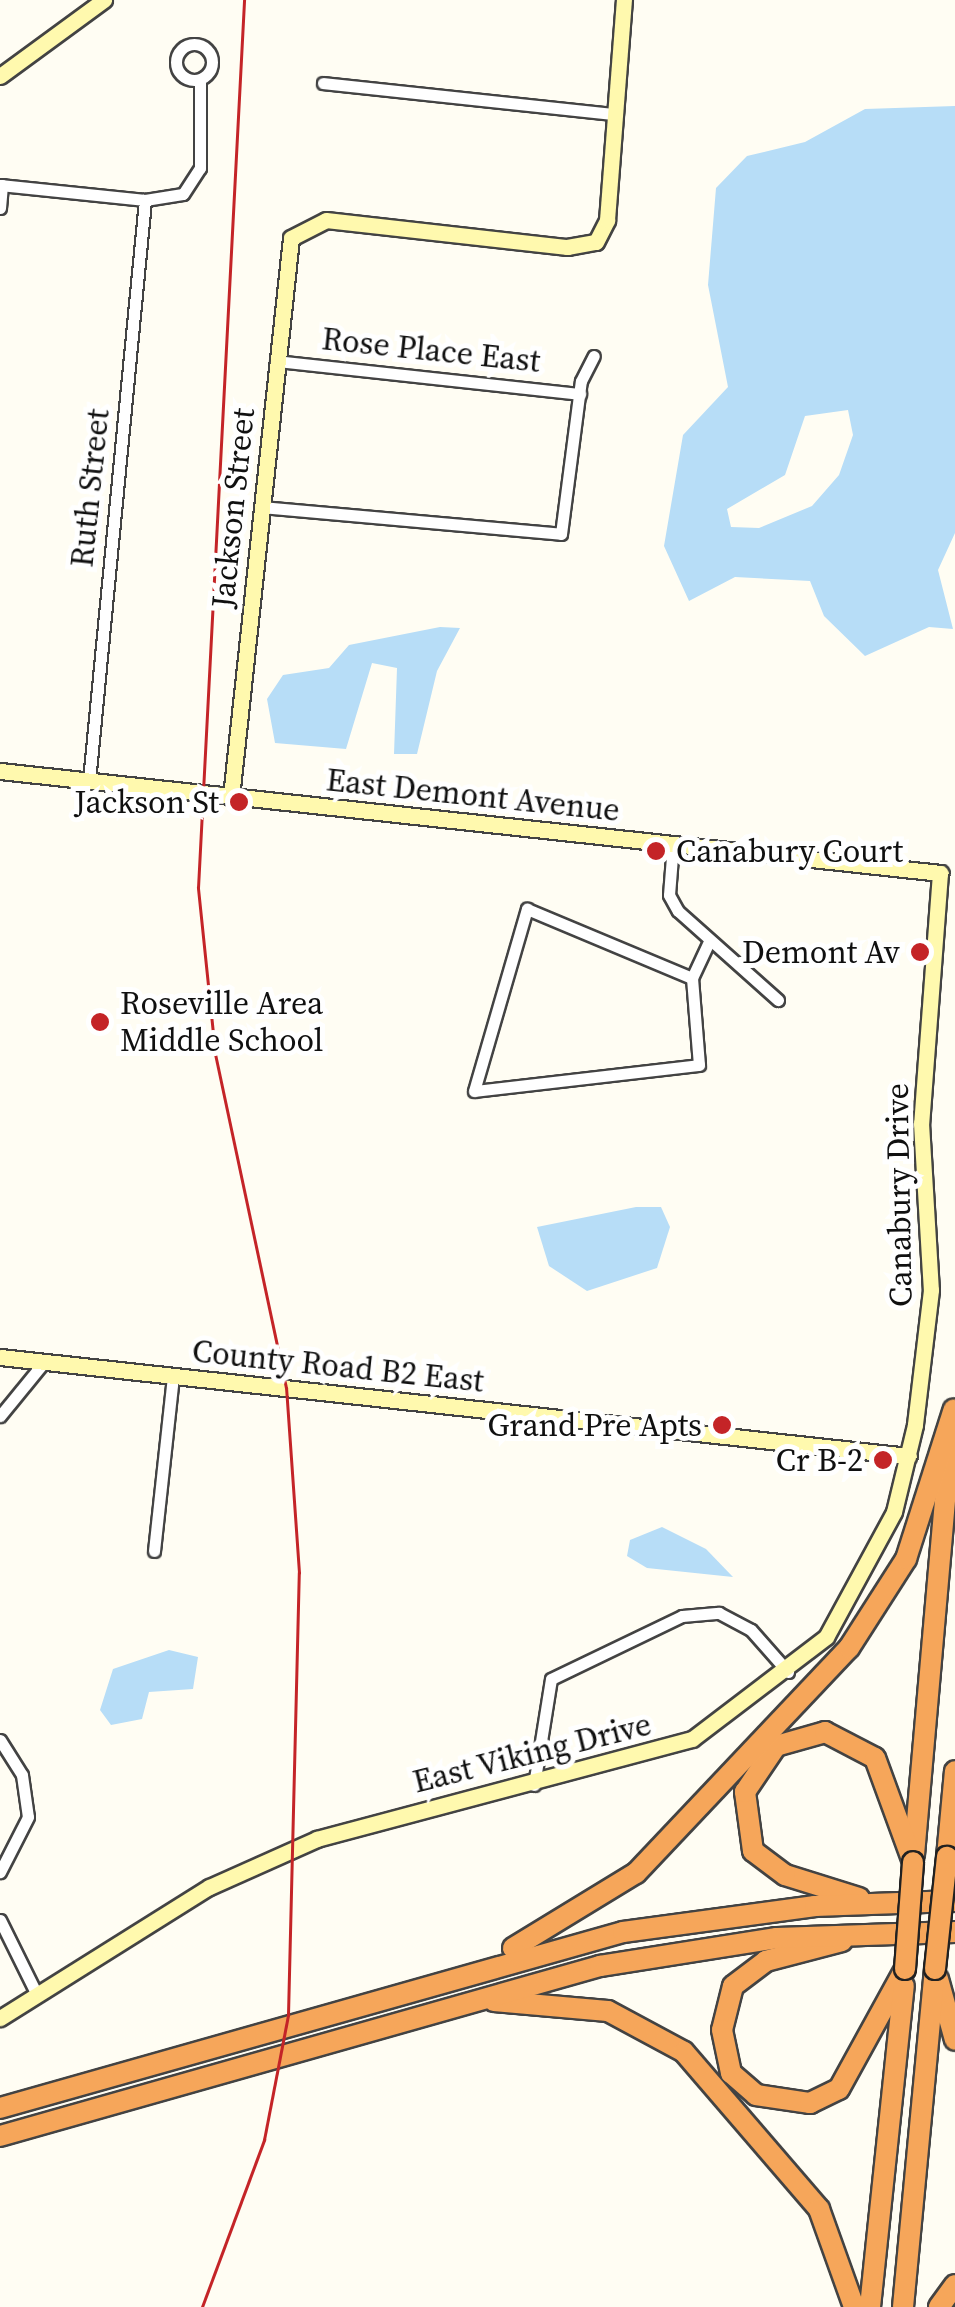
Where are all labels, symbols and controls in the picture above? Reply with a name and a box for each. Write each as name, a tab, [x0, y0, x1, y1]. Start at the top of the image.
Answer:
street label: Rose Place East	[320, 319, 542, 381]
street label: Jackson Street	[203, 406, 263, 610]
street label: Ruth Street	[63, 407, 117, 569]
street label: East Demont Avenue	[324, 760, 622, 830]
place label: Jackson St	[74, 783, 219, 821]
marker: Jackson St	[228, 791, 250, 813]
place label: Canabury Court	[676, 832, 903, 870]
marker: Canabury Court	[645, 840, 667, 862]
place label: Demont Av	[742, 933, 900, 971]
marker: Demont Av	[909, 941, 931, 963]
place label: Roseville Area Middle School	[120, 985, 323, 1060]
marker: Roseville Area Middle School	[89, 1011, 111, 1033]
street label: Canabury Drive	[878, 1083, 920, 1307]
street label: County Road B2 East	[190, 1332, 486, 1400]
place label: Grand Pre Apts	[487, 1406, 702, 1444]
marker: Grand Pre Apts	[711, 1414, 733, 1436]
place label: Cr B-2	[776, 1441, 863, 1479]
marker: Cr B-2	[872, 1449, 894, 1471]
street label: East Viking Drive	[408, 1705, 656, 1801]

